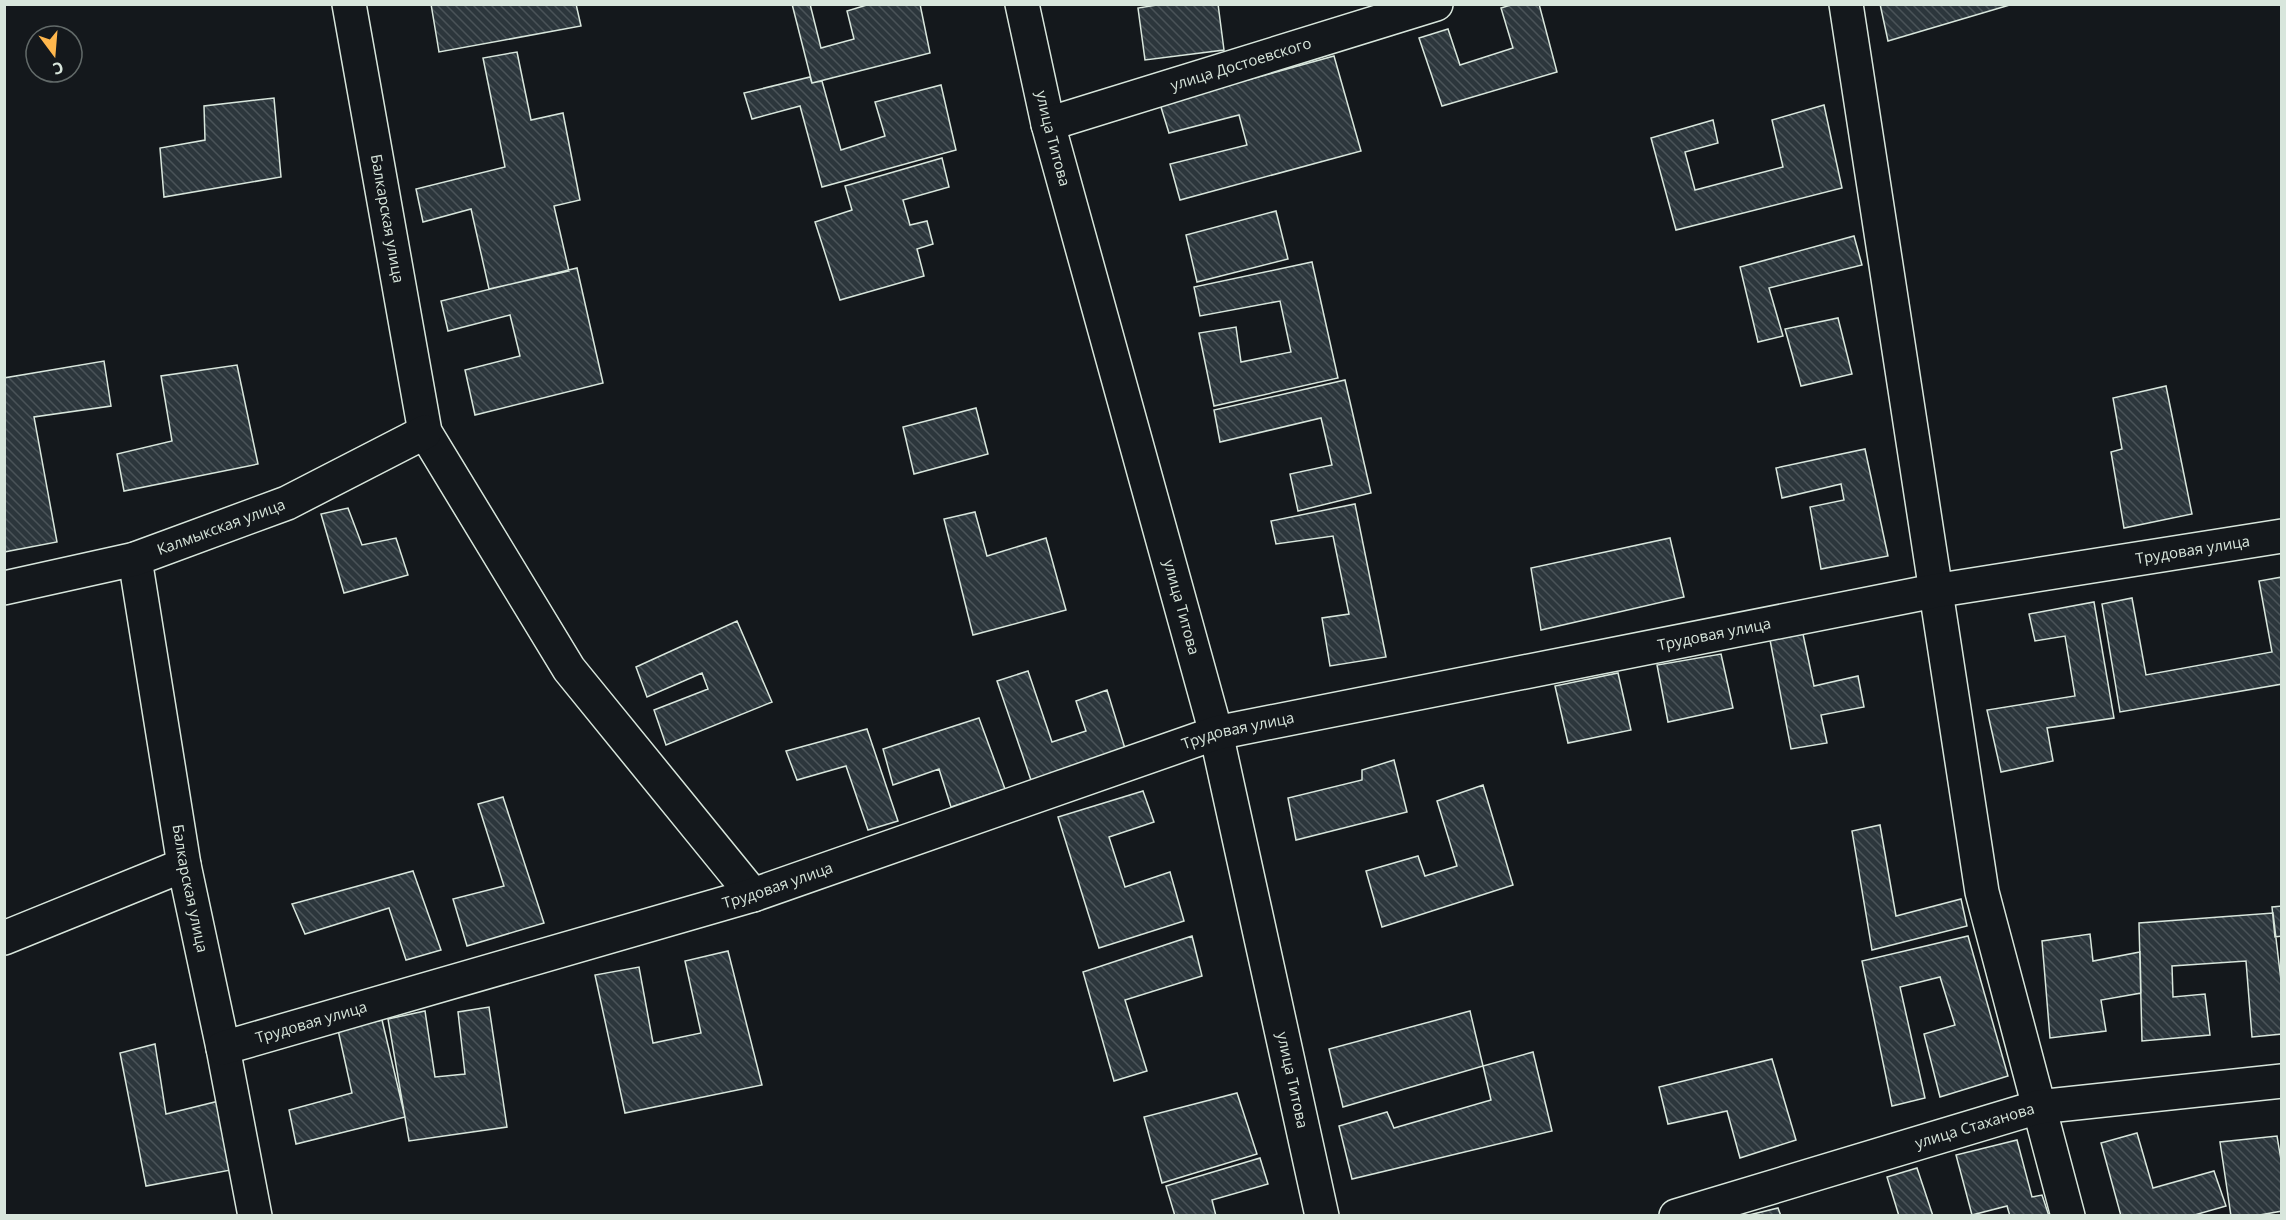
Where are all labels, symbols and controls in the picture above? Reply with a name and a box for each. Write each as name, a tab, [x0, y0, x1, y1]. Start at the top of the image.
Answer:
north arrow	[24, 24, 84, 84]
street label: улица Достоевского	[1168, 32, 1314, 95]
text: С	[50, 56, 66, 80]
street label: улица Титова	[1032, 89, 1076, 188]
street label: Балкарская улица	[367, 153, 409, 284]
street label: Калмыкская улица	[154, 494, 288, 559]
street label: Трудовая улица	[2134, 530, 2251, 568]
street label: улица Титова	[1160, 557, 1205, 657]
street label: Трудовая улица	[1656, 613, 1772, 654]
street label: Трудовая улица	[1179, 707, 1296, 753]
street label: Балкарская улица	[169, 823, 213, 954]
street label: Трудовая улица	[720, 857, 835, 912]
street label: Трудовая улица	[253, 996, 369, 1047]
street label: улица Титова	[1273, 1030, 1313, 1130]
street label: улица Стаханова	[1912, 1098, 2037, 1153]

